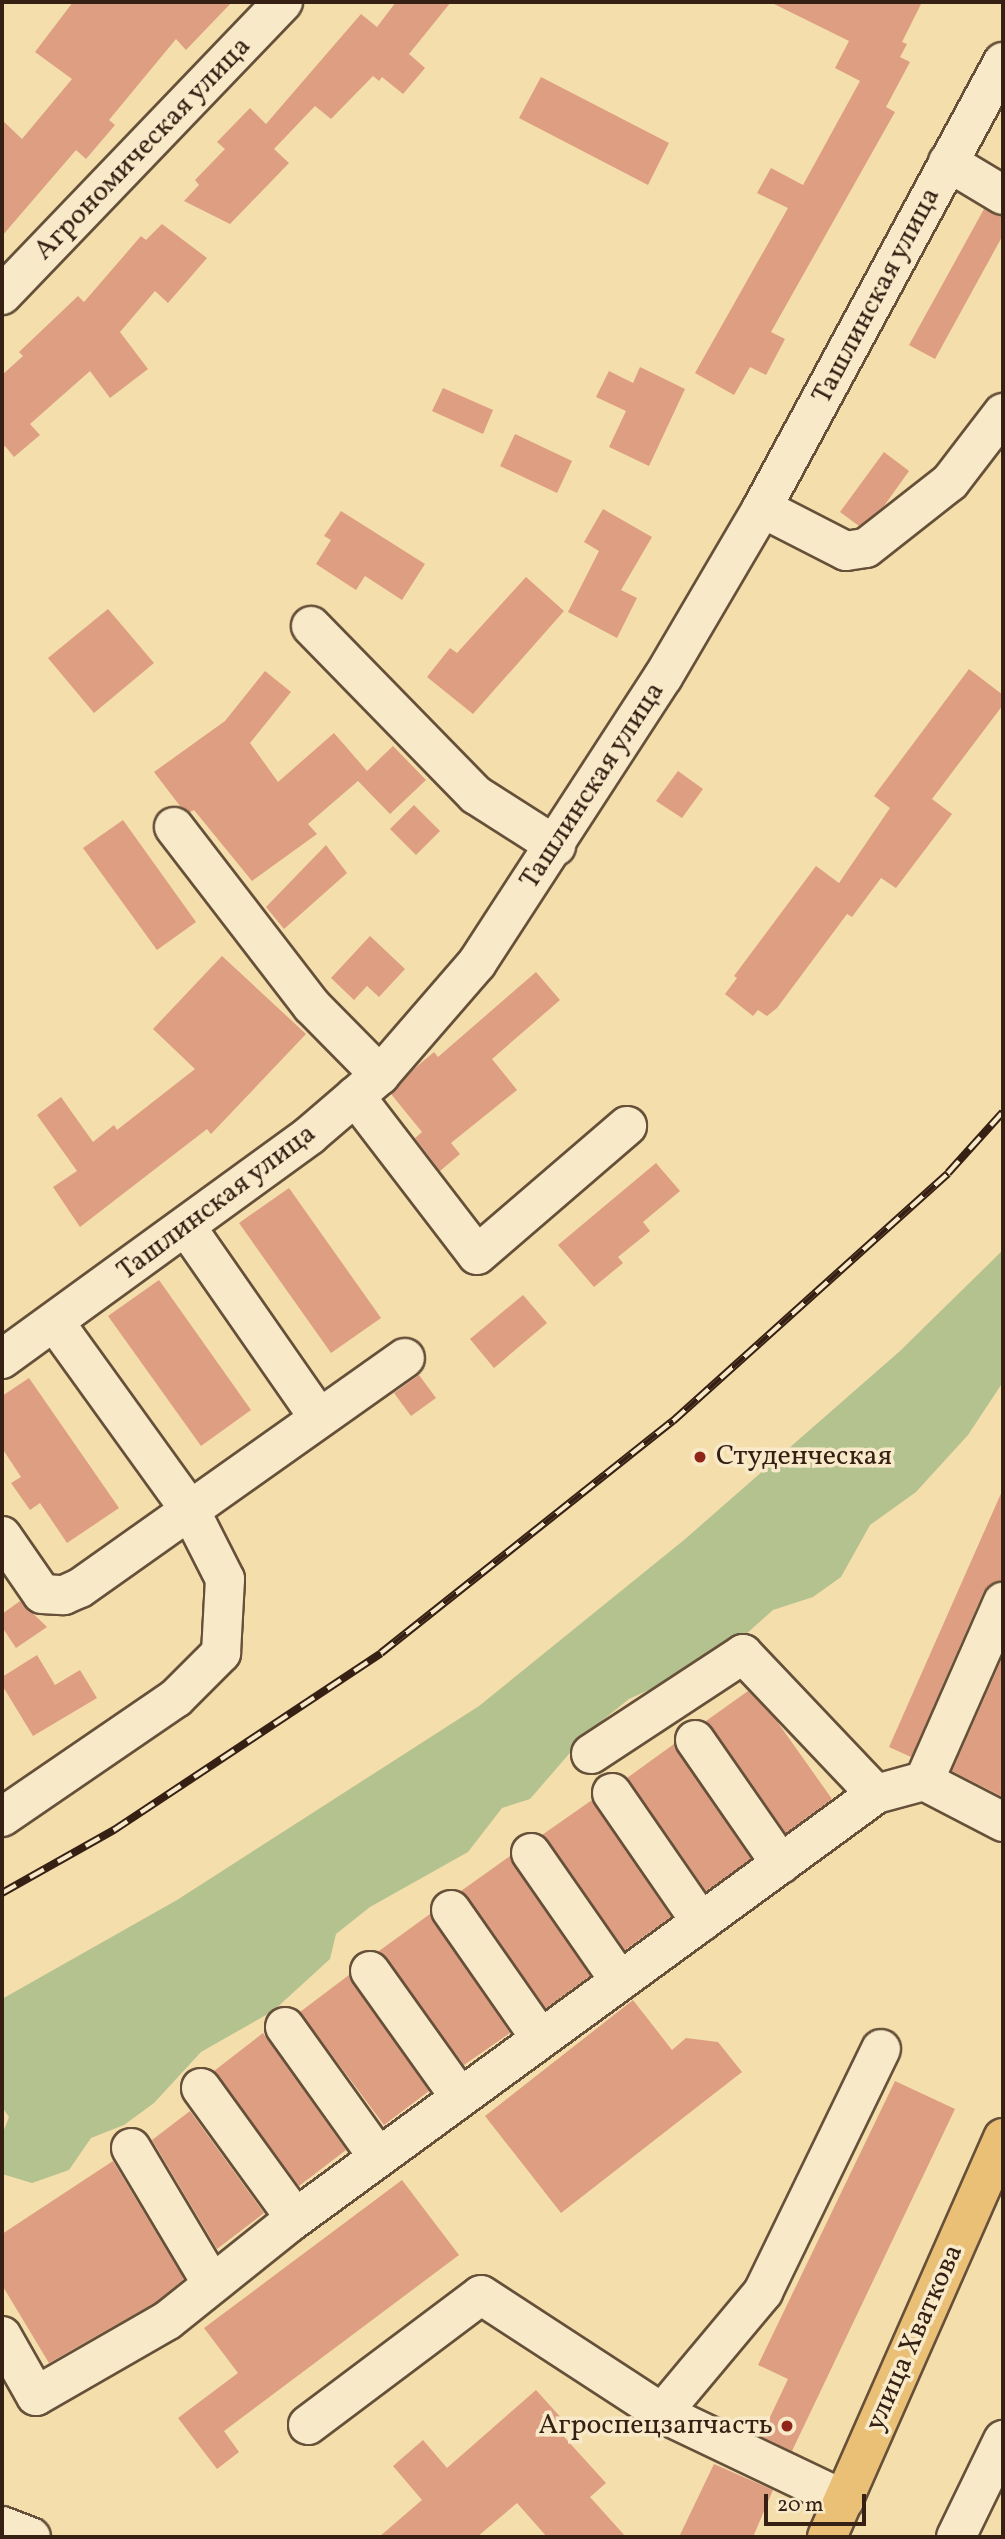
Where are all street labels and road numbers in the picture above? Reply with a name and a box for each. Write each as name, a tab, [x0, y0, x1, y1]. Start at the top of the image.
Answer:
street label: Агрономическая улица	[27, 30, 259, 268]
street label: Ташлинская улица	[806, 182, 948, 410]
street label: Ташлинская улица	[513, 676, 673, 896]
street label: Ташлинская улица	[111, 1117, 323, 1289]
street label: улица Хваткова	[859, 2240, 971, 2436]

